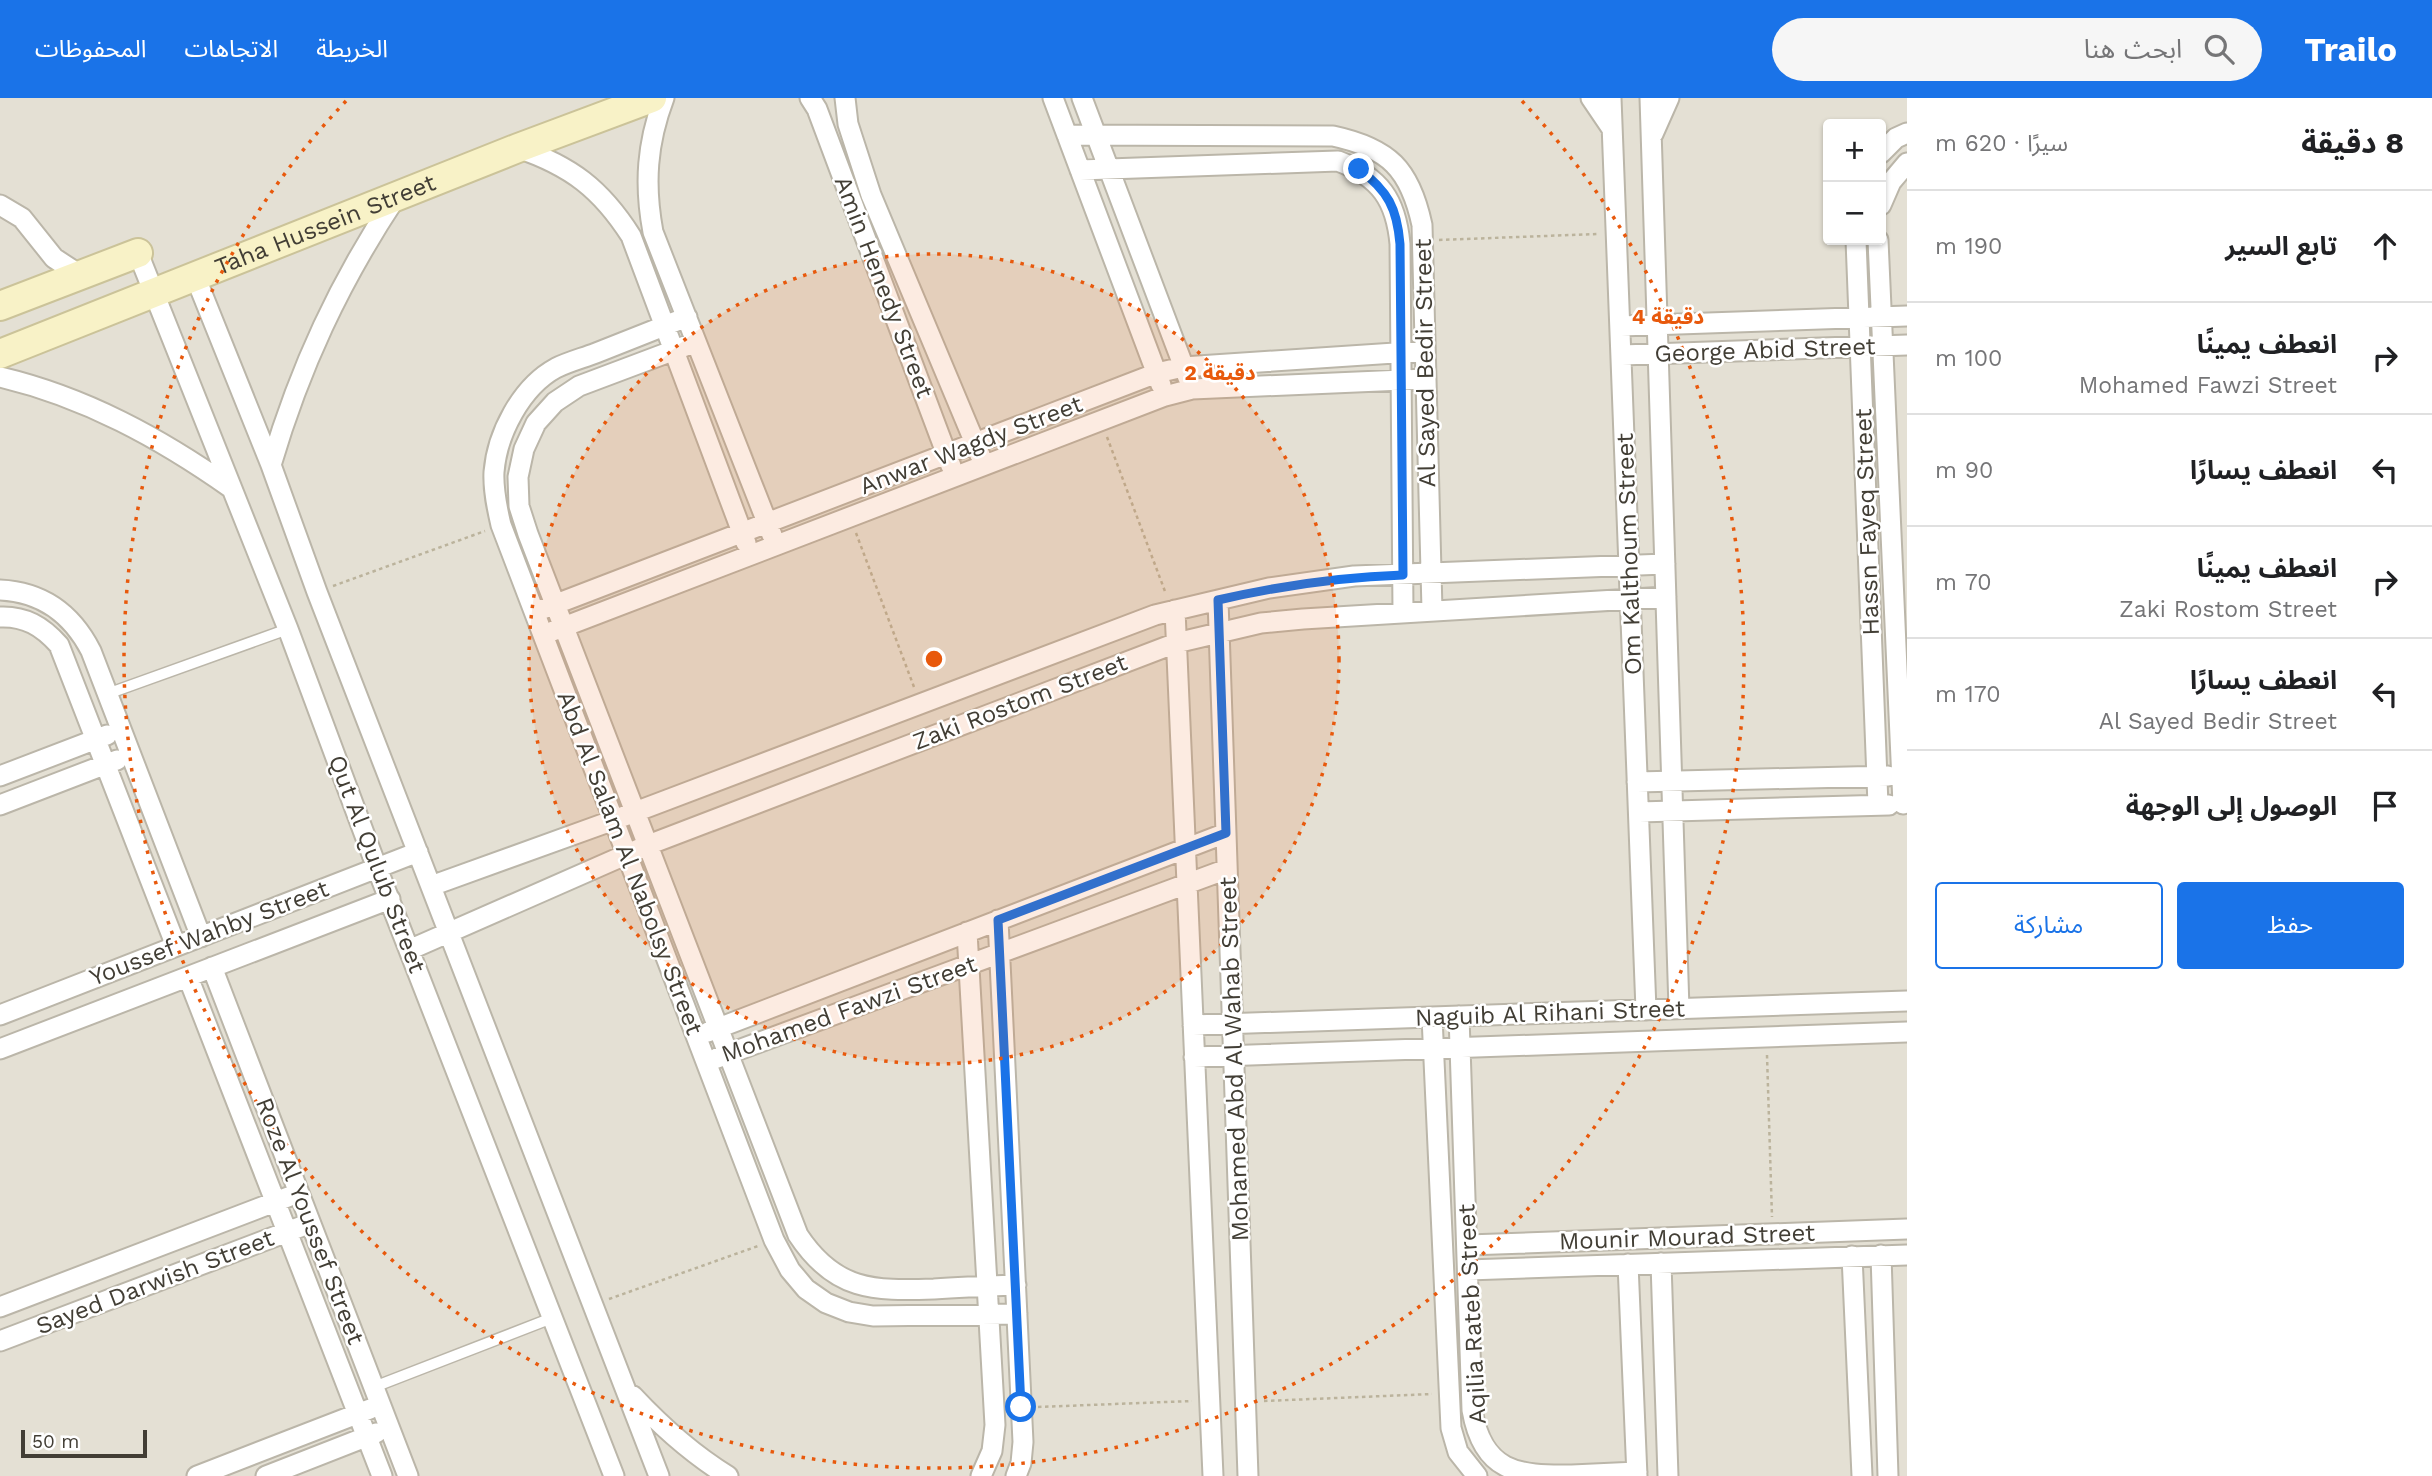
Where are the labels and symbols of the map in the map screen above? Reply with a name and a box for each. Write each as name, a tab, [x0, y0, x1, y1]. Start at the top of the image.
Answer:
route end	[1343, 153, 1374, 184]
street label: Taha Hussein Street	[211, 168, 440, 281]
street label: Amin Henedy Street	[829, 172, 939, 402]
street label: Al Sayed Bedir Street	[1409, 238, 1441, 488]
text: 4 دقيقة	[1632, 304, 1704, 329]
street label: George Abid Street	[1654, 332, 1876, 368]
text: 2 دقيقة	[1184, 360, 1256, 385]
street label: Anwar Wagdy Street	[856, 390, 1086, 500]
street label: Hassn Fayeq Street	[1849, 408, 1885, 636]
street label: Om Kalthoum Street	[1611, 432, 1647, 676]
centre of rings	[922, 647, 946, 671]
street label: Zaki Rostom Street	[909, 648, 1131, 756]
street label: Abd Al Salam Al Nabolsy Street	[551, 687, 709, 1039]
street label: Qut Al Qulub Street	[323, 751, 431, 977]
street label: Youssef Wahby Street	[86, 874, 332, 992]
street label: Mohamed Abd Al Wahab Street	[1214, 876, 1254, 1242]
street label: Mohamed Fawzi Street	[718, 950, 980, 1068]
street label: Naguib Al Rihani Street	[1415, 994, 1685, 1032]
street label: Roze Al Youssef Street	[250, 1094, 370, 1348]
street label: Aqilia Rateb Street	[1452, 1203, 1492, 1425]
street label: Mounir Mourad Street	[1558, 1219, 1816, 1255]
street label: Sayed Darwish Street	[32, 1224, 278, 1340]
route start	[1005, 1391, 1036, 1422]
scale bar	[21, 1427, 147, 1459]

